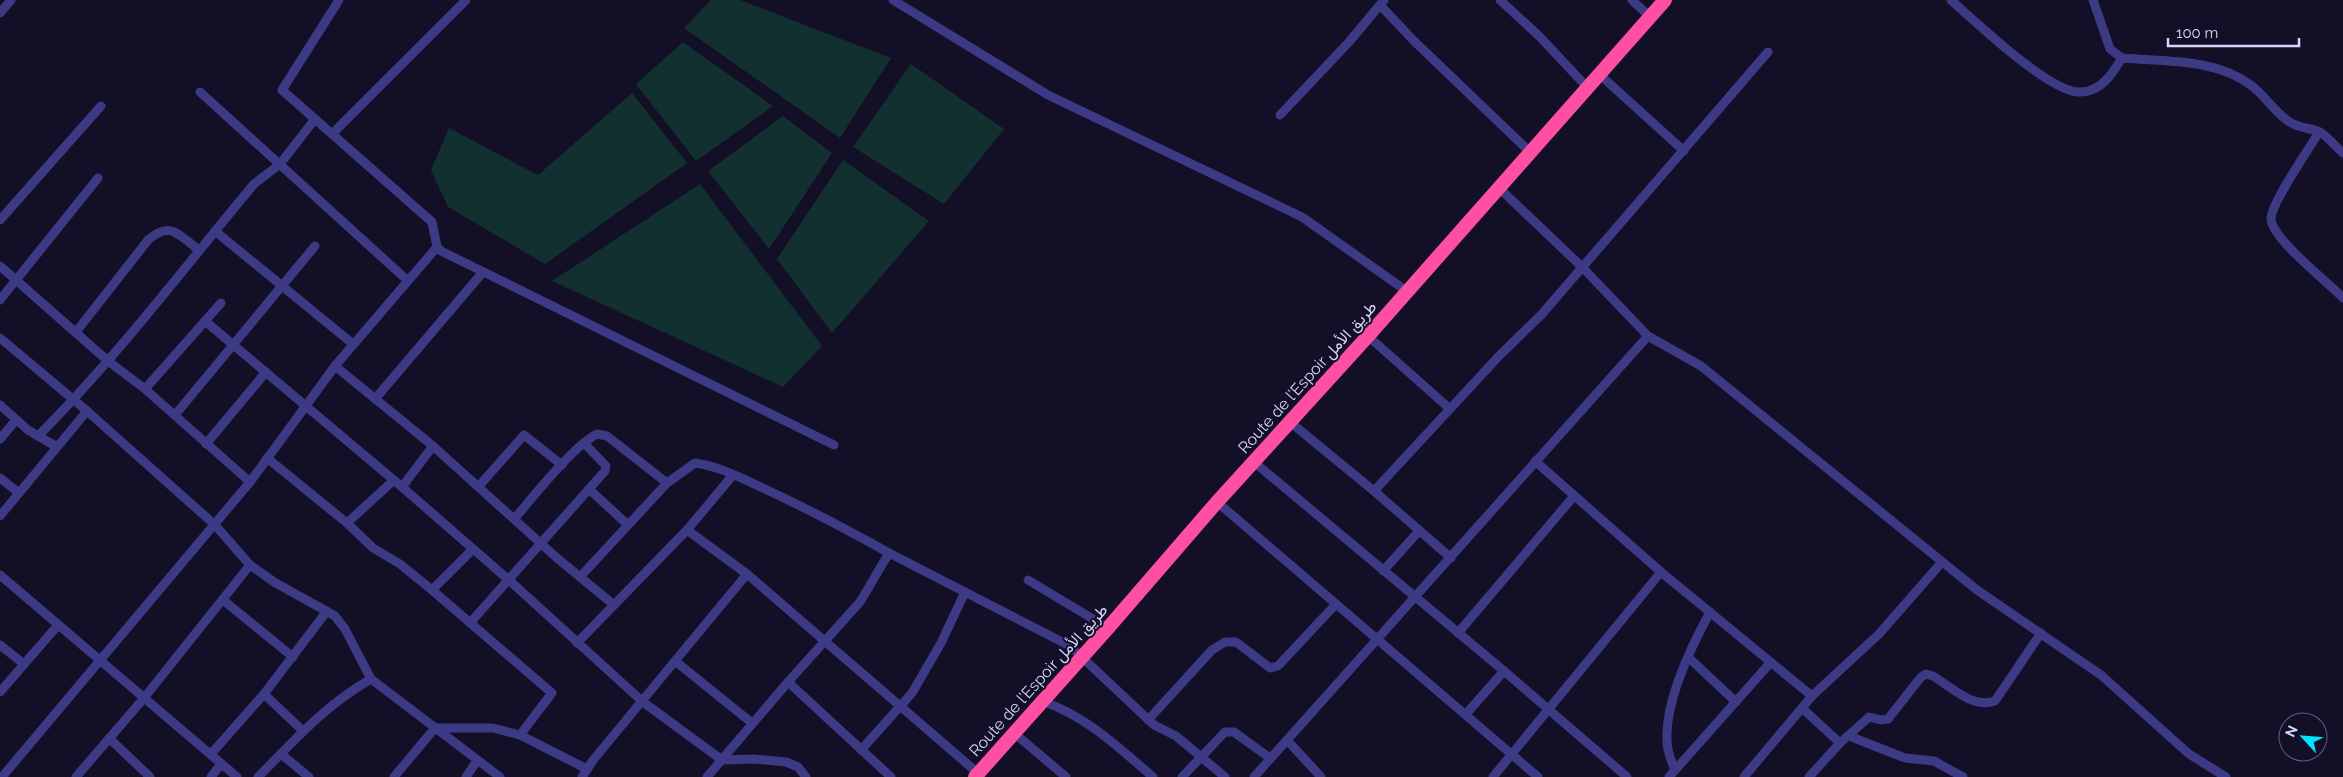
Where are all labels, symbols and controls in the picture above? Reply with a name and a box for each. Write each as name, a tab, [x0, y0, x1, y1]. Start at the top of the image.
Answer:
scale bar	[2168, 15, 2299, 47]
text: 100 m	[2176, 24, 2218, 42]
street label: Route de l’Espoir طريق الأمل	[1234, 298, 1381, 458]
street label: Route de l’Espoir طريق الأمل	[965, 601, 1112, 761]
north arrow	[2278, 712, 2328, 762]
text: N	[2282, 723, 2301, 740]

